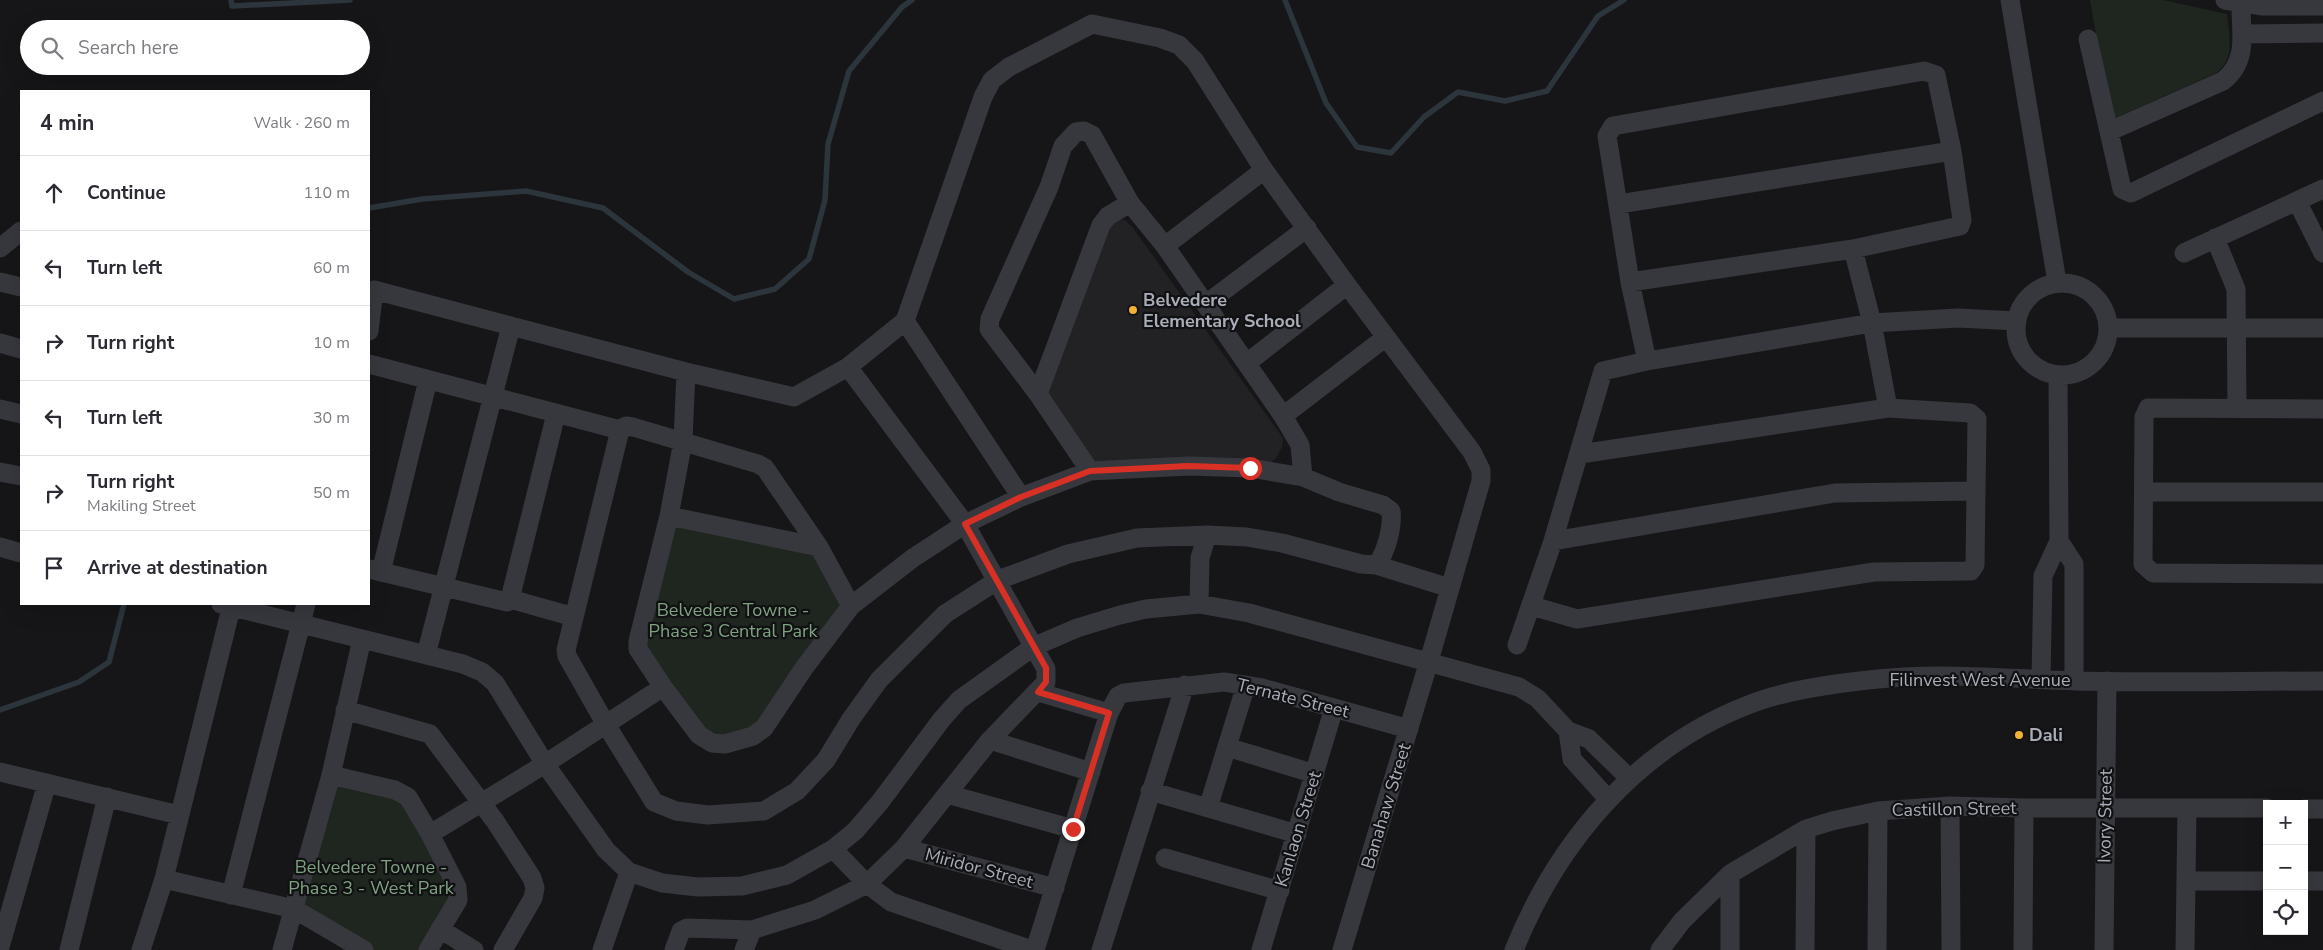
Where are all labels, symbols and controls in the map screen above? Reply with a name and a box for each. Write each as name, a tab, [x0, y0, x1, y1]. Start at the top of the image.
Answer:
search box	[20, 20, 370, 75]
icon: search	[38, 34, 66, 62]
text: Search here	[78, 35, 179, 61]
text: 4 min	[40, 109, 94, 137]
text: Walk · 260 m	[254, 112, 350, 134]
icon: ahead	[40, 179, 68, 207]
text: Continue	[87, 180, 166, 206]
text: 110 m	[303, 182, 350, 204]
icon: left	[40, 254, 68, 282]
text: Turn left	[87, 255, 162, 281]
text: 60 m	[313, 257, 350, 279]
place label: Belvedere Elementary School	[1143, 288, 1301, 333]
marker: Belvedere Elementary School	[1127, 304, 1139, 316]
icon: right	[40, 329, 68, 357]
text: Turn right	[87, 330, 174, 356]
text: 10 m	[313, 332, 350, 354]
icon: left	[40, 404, 68, 432]
text: Turn left	[87, 405, 162, 431]
text: 30 m	[313, 407, 350, 429]
route start	[1239, 457, 1262, 480]
text: Turn right	[87, 469, 174, 495]
icon: right	[40, 479, 68, 507]
text: 50 m	[313, 482, 350, 504]
text: Makiling Street	[87, 495, 196, 517]
icon: arrive	[40, 554, 68, 582]
text: Arrive at destination	[87, 555, 268, 581]
park label: Belvedere Towne - Phase 3 Central Park	[649, 598, 818, 643]
street label: Filinvest West Avenue	[1890, 668, 2070, 692]
street label: Ternate Street	[1234, 672, 1352, 724]
place label: Dali	[2029, 723, 2063, 747]
marker: Dali	[2013, 729, 2025, 741]
street label: Banahaw Street	[1356, 740, 1417, 872]
street label: Kanlaon Street	[1269, 768, 1327, 890]
street label: Ivory Street	[2092, 768, 2118, 863]
street label: Castillon Street	[1891, 796, 2017, 822]
map controls	[2263, 800, 2308, 935]
button: +	[2263, 800, 2308, 845]
route end	[1062, 818, 1085, 841]
street label: Miridor Street	[922, 842, 1036, 894]
button: −	[2263, 845, 2308, 890]
park label: Belvedere Towne - Phase 3 - West Park	[288, 855, 455, 900]
button: locate	[2263, 890, 2308, 935]

